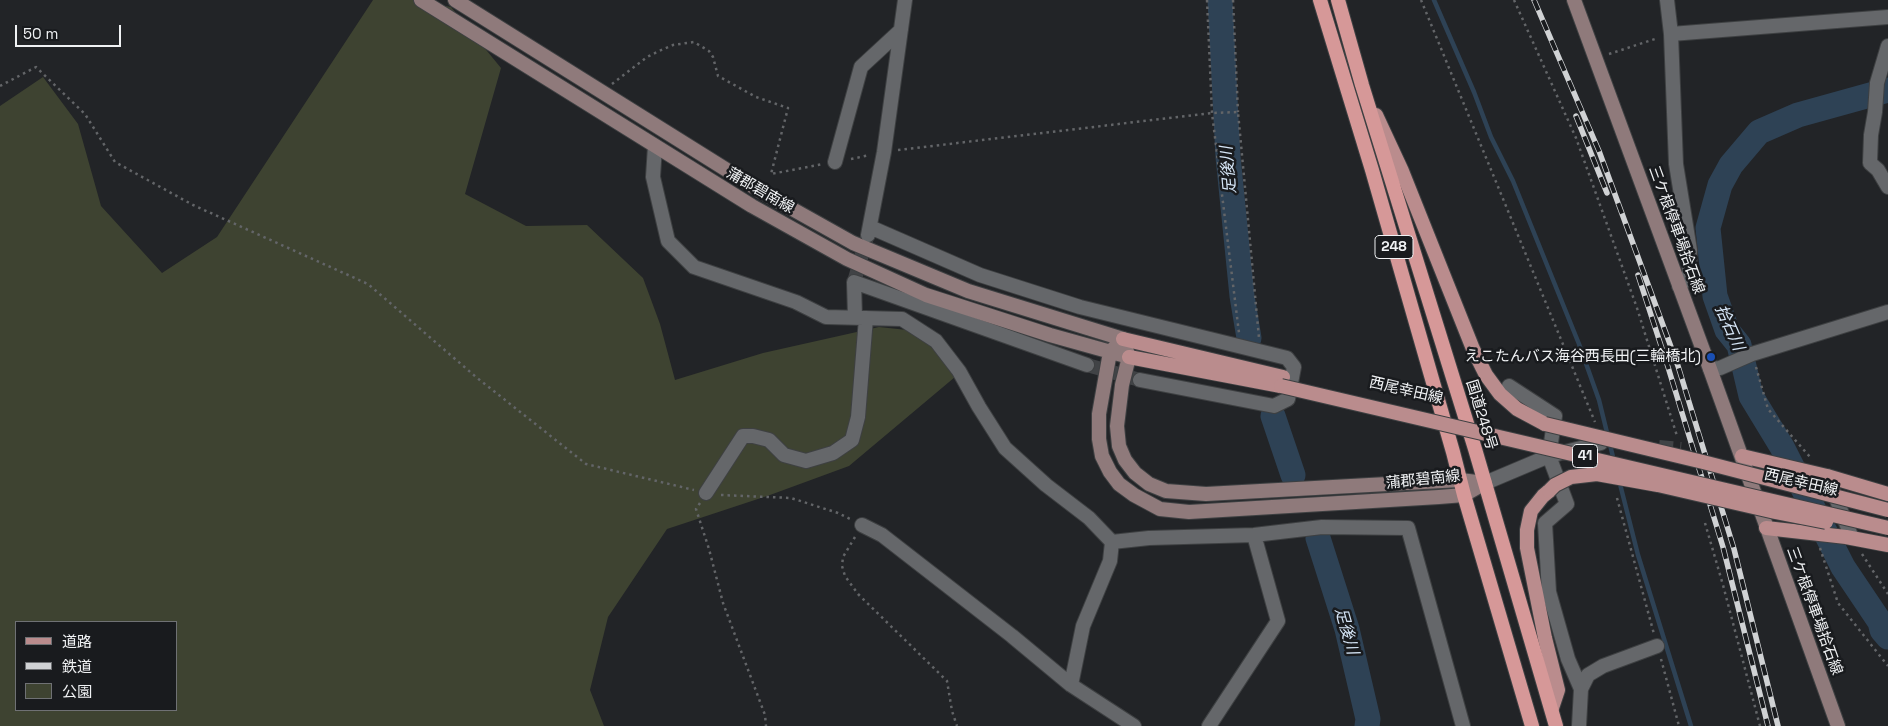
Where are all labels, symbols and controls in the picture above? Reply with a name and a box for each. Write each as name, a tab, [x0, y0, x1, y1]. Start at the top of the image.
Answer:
scale bar	[18, 15, 124, 47]
text: 50 m	[23, 24, 58, 43]
water label: 足後川	[1217, 145, 1241, 195]
street label: 三ケ根停車場拾石線	[1644, 163, 1708, 297]
street label: 蒲郡碧南線	[723, 164, 797, 218]
road number: 248	[1375, 236, 1413, 258]
water label: 拾石川	[1710, 302, 1748, 354]
place label: えこたんバス海谷西長田(三輪橋北)	[1465, 348, 1701, 366]
marker: えこたんバス海谷西長田(三輪橋北)	[1705, 351, 1717, 363]
street label: 西尾幸田線	[1367, 374, 1445, 408]
street label: 国道248号	[1462, 378, 1500, 452]
road number: 41	[1572, 444, 1598, 468]
street label: 西尾幸田線	[1762, 466, 1840, 500]
street label: 蒲郡碧南線	[1385, 467, 1461, 493]
street label: 三ケ根停車場拾石線	[1782, 544, 1846, 678]
water label: 足後川	[1330, 605, 1362, 657]
legend	[15, 621, 178, 711]
text: 道路	[62, 632, 92, 651]
text: 鉄道	[62, 657, 92, 676]
text: 公園	[62, 682, 92, 701]

